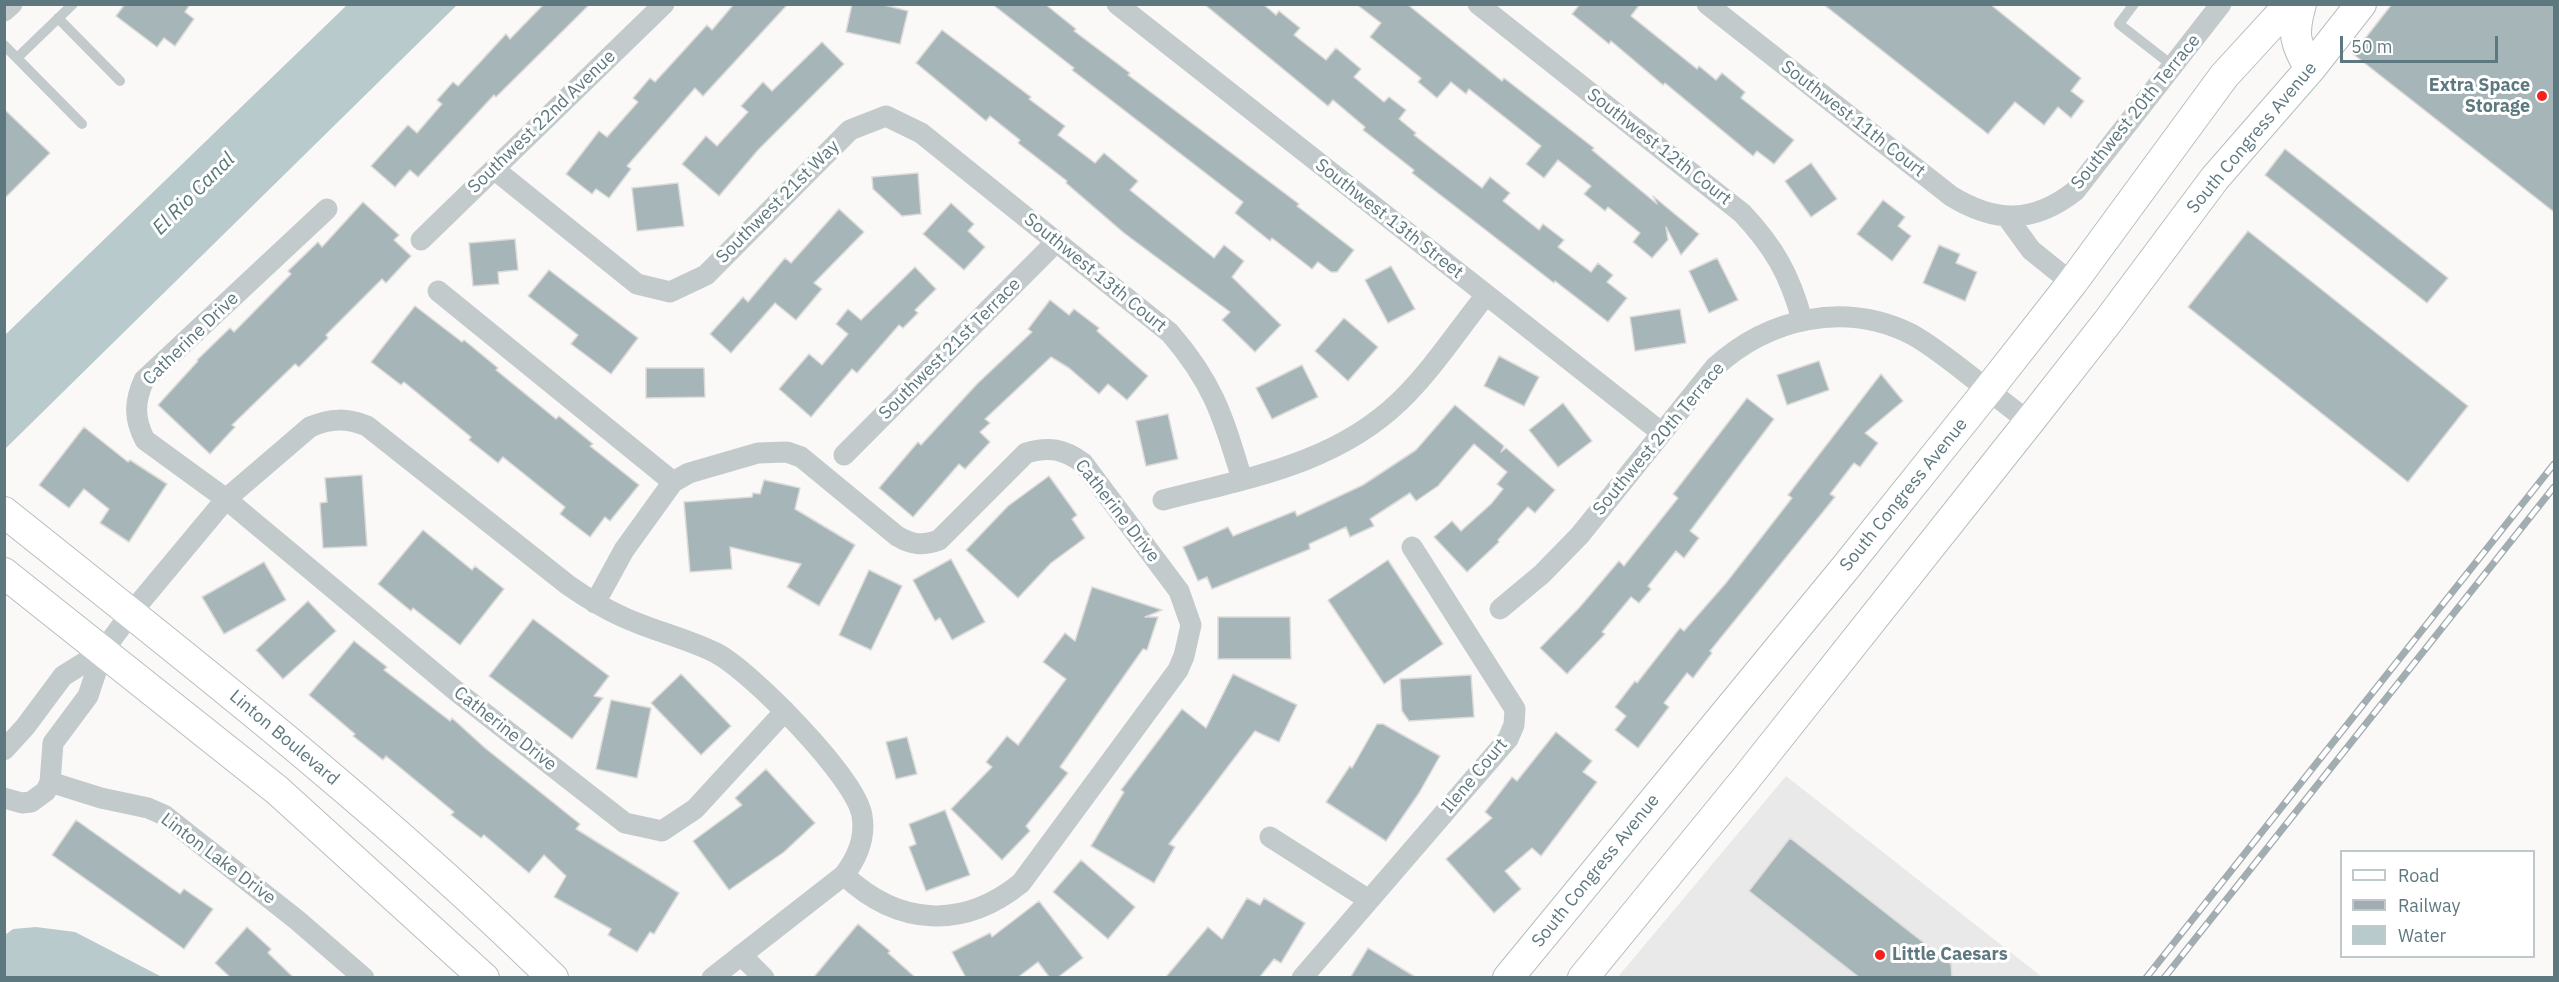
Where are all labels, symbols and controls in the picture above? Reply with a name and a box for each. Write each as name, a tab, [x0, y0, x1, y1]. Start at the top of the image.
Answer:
scale bar	[2343, 24, 2500, 62]
street label: Southwest 20th Terrace	[2067, 30, 2205, 194]
text: 50 m	[2351, 35, 2393, 58]
street label: Southwest 22nd Avenue	[464, 46, 620, 198]
street label: Southwest 11th Court	[1777, 56, 1929, 182]
street label: South Congress Avenue	[2182, 58, 2322, 218]
place label: Extra Space Storage	[2429, 75, 2530, 118]
street label: Southwest 12th Court	[1583, 84, 1735, 210]
marker: Extra Space Storage	[2535, 89, 2549, 103]
street label: Southwest 21st Way	[712, 136, 844, 268]
water label: El Rio Canal	[148, 148, 240, 240]
street label: Southwest 13th Street	[1311, 155, 1467, 283]
street label: Southwest 13th Court	[1019, 209, 1171, 337]
street label: Southwest 21st Terrace	[875, 274, 1025, 424]
street label: Catherine Drive	[139, 288, 243, 390]
street label: Southwest 20th Terrace	[1589, 358, 1729, 520]
street label: South Congress Avenue	[1836, 414, 1972, 576]
street label: Catherine Drive	[1070, 455, 1164, 567]
street label: Catherine Drive	[449, 682, 561, 776]
street label: Linton Boulevard	[225, 686, 343, 790]
street label: Ilene Court	[1438, 734, 1512, 818]
street label: South Congress Avenue	[1528, 790, 1664, 952]
street label: Linton Lake Drive	[156, 809, 280, 909]
legend	[2340, 850, 2535, 958]
text: Road	[2398, 864, 2439, 887]
text: Railway	[2398, 894, 2460, 917]
text: Water	[2398, 924, 2446, 947]
place label: Little Caesars	[1892, 944, 2008, 966]
marker: Little Caesars	[1873, 948, 1887, 962]

